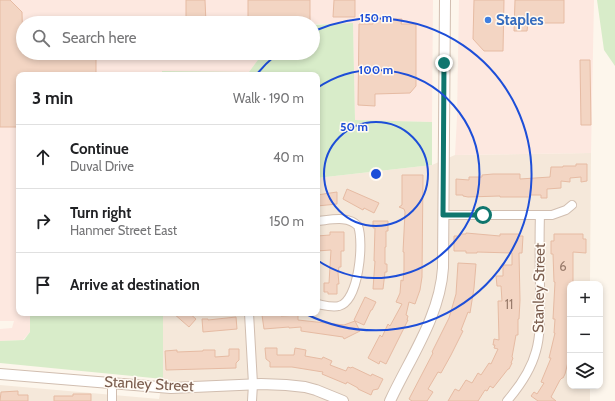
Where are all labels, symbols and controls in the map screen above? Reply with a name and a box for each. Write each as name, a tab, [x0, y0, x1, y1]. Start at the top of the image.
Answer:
text: 150 m	[360, 10, 392, 25]
place label: Staples	[496, 11, 544, 29]
marker: Staples	[483, 15, 493, 25]
search box	[16, 16, 320, 60]
icon: search	[30, 27, 52, 49]
text: Search here	[62, 29, 137, 47]
route end	[435, 54, 453, 72]
text: 100 m	[359, 62, 393, 77]
text: 3 min	[32, 88, 73, 108]
text: Walk · 190 m	[233, 90, 304, 106]
text: 50 m	[340, 119, 368, 134]
text: Continue	[70, 140, 129, 158]
icon: ahead	[32, 146, 54, 168]
text: 40 m	[273, 149, 304, 165]
text: Duval Drive	[70, 158, 134, 174]
centre of rings	[369, 167, 383, 181]
text: Turn right	[70, 204, 131, 222]
route start	[474, 206, 492, 224]
icon: right	[32, 210, 54, 232]
text: 150 m	[269, 213, 304, 229]
text: Hanmer Street East	[70, 222, 177, 238]
street label: Stanley Street	[529, 243, 549, 333]
house number: 6	[559, 258, 567, 274]
icon: arrive	[32, 274, 54, 296]
text: Arrive at destination	[70, 276, 200, 294]
map controls	[567, 281, 603, 389]
button: +	[567, 281, 603, 317]
house number: 11	[505, 296, 513, 312]
button: −	[567, 317, 603, 353]
button: layers	[567, 353, 603, 389]
street label: Stanley Street	[104, 373, 194, 395]

